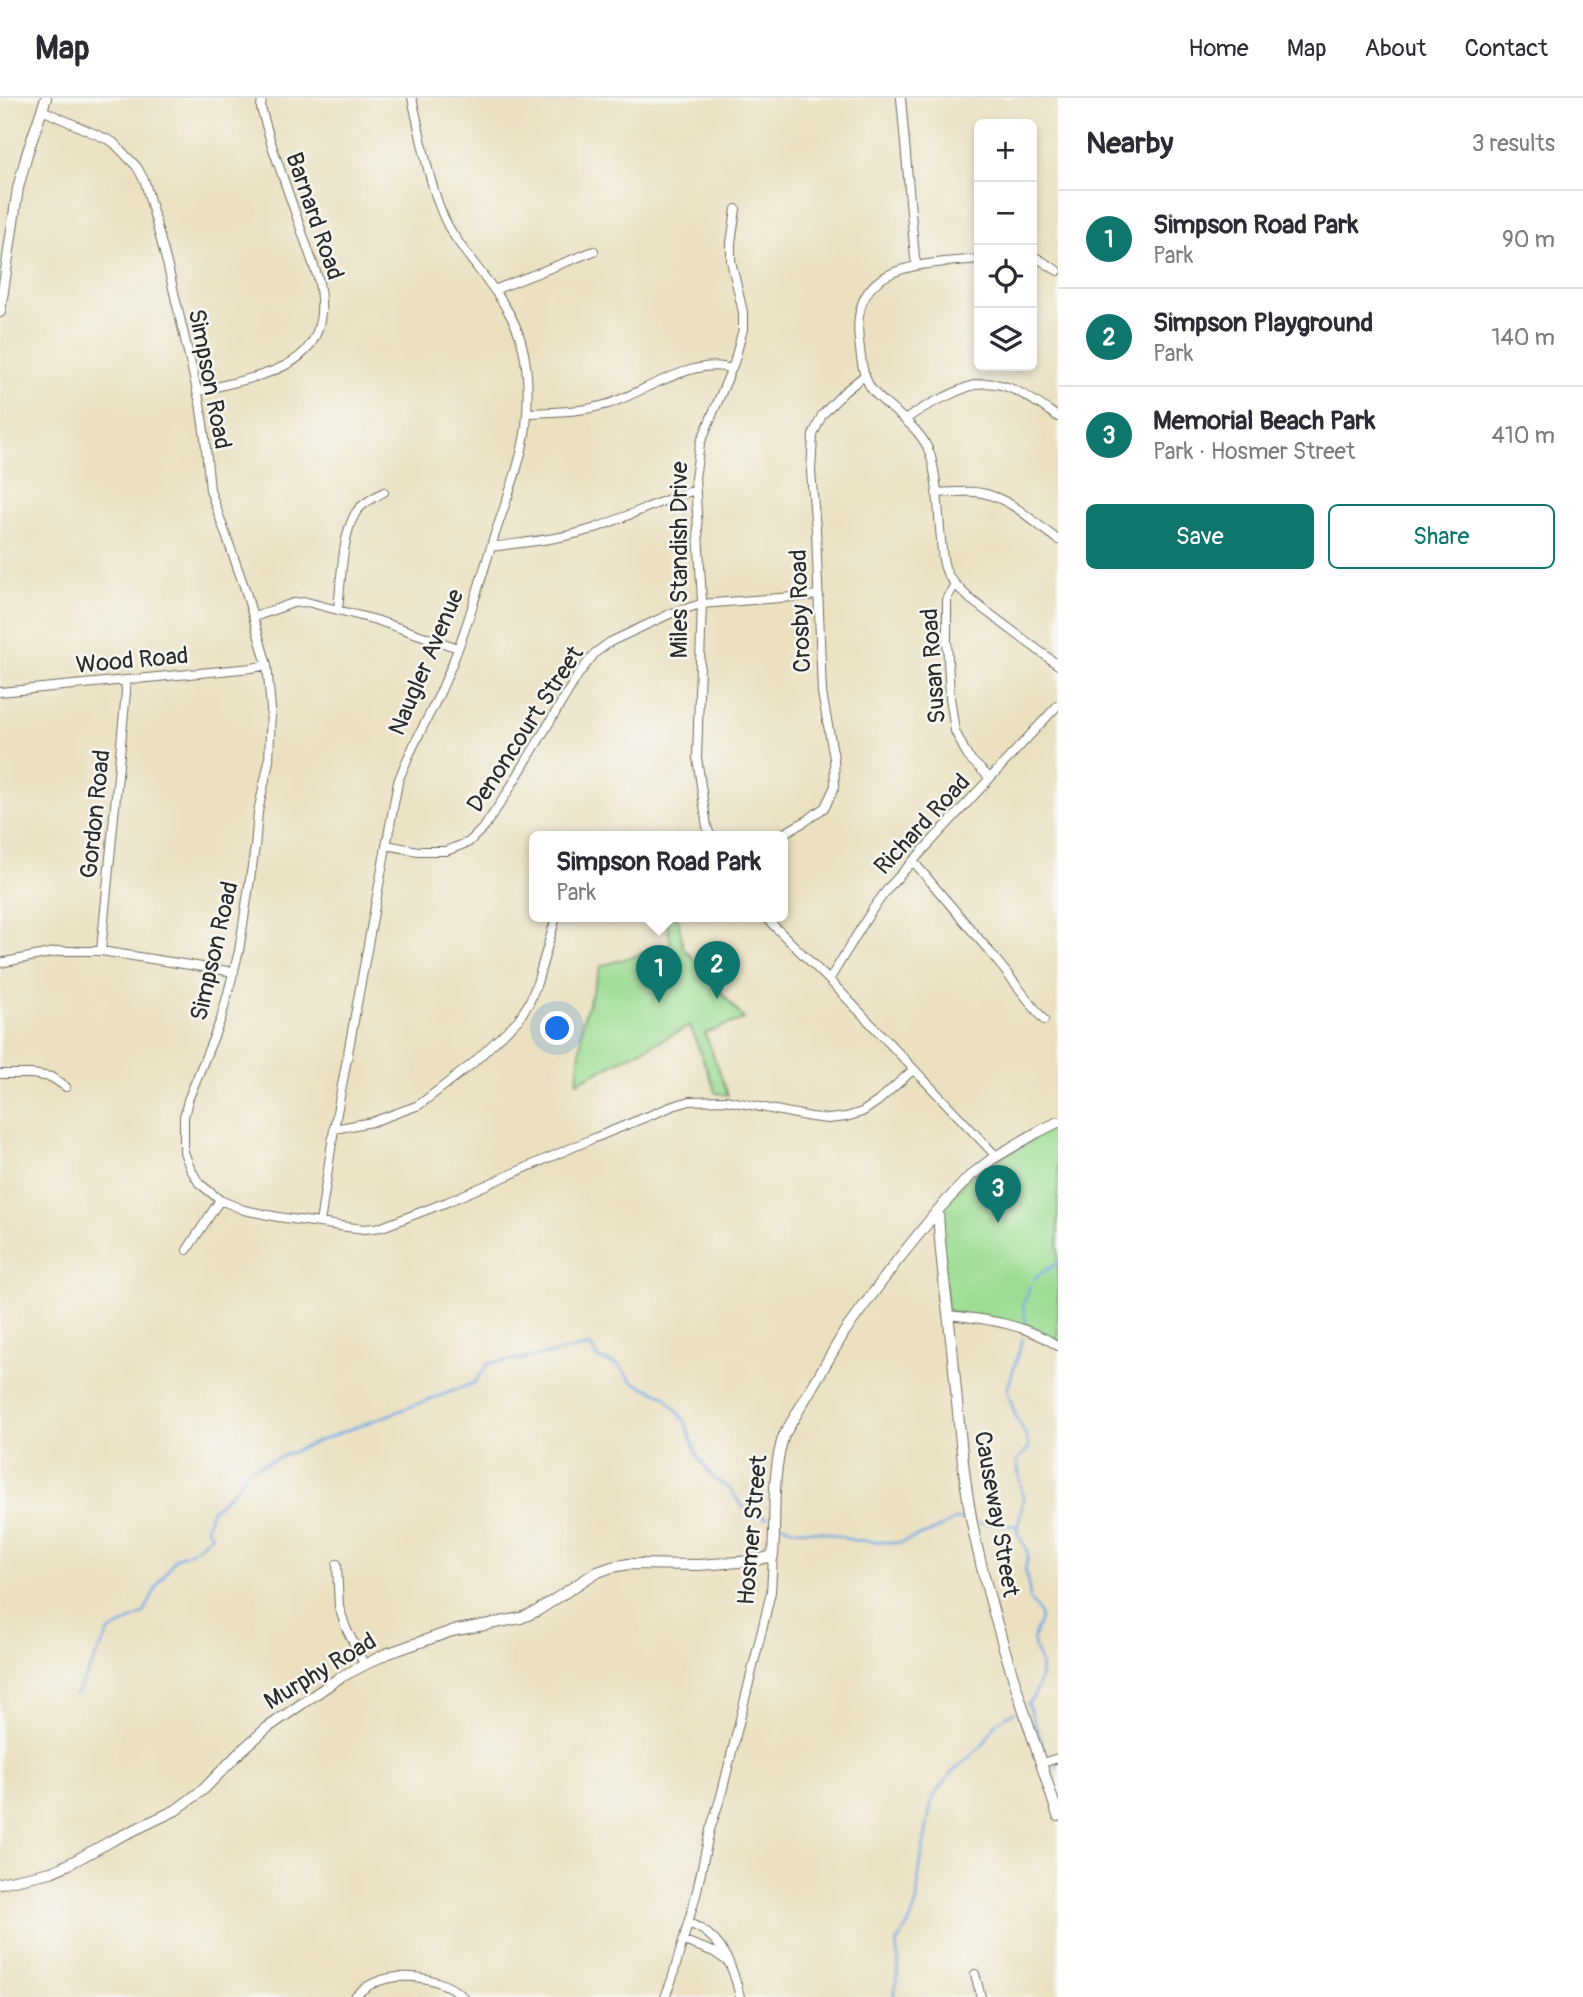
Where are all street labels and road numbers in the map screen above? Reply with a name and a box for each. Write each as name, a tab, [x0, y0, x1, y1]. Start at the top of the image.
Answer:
street label: Barnard Road	[279, 149, 350, 284]
street label: Simpson Road	[182, 307, 237, 452]
street label: Miles Standish Drive	[665, 461, 694, 659]
street label: Crosby Road	[784, 549, 817, 673]
street label: Naugler Avenue	[383, 585, 470, 740]
street label: Susan Road	[915, 607, 952, 725]
street label: Denoncourt Street	[461, 640, 590, 818]
street label: Wood Road	[75, 641, 190, 680]
street label: Gordon Road	[74, 748, 117, 880]
street label: Richard Road	[868, 768, 976, 881]
street label: Simpson Road	[184, 879, 245, 1024]
street label: Causeway Street	[968, 1429, 1025, 1600]
street label: Hosmer Street	[731, 1453, 774, 1606]
street label: Murphy Road	[259, 1627, 382, 1716]

